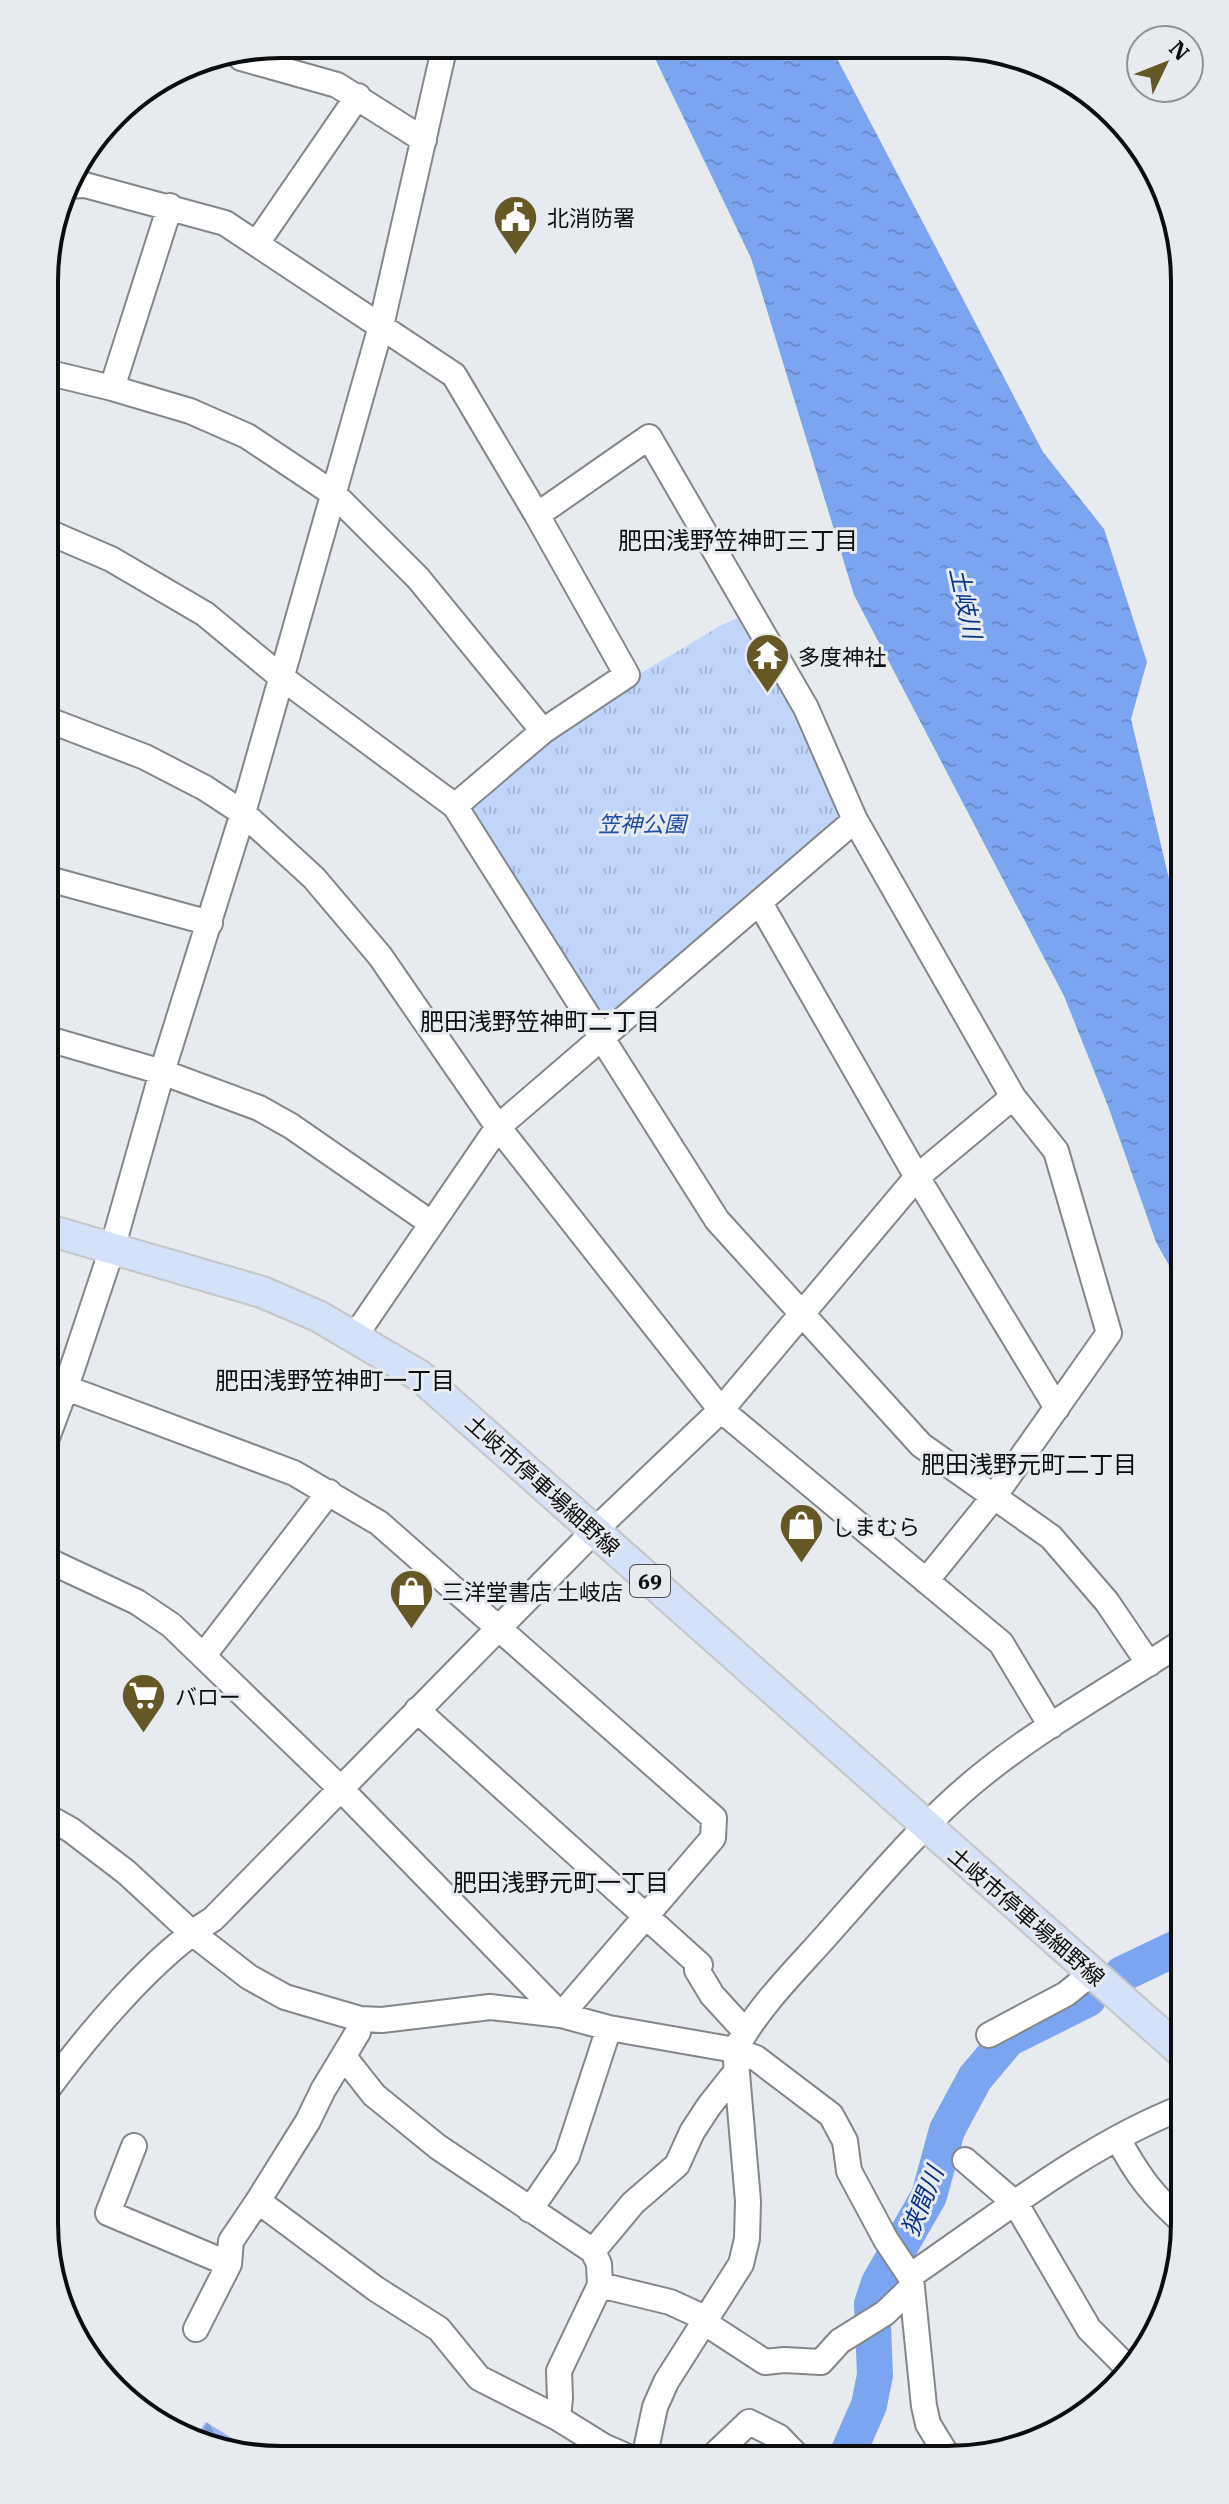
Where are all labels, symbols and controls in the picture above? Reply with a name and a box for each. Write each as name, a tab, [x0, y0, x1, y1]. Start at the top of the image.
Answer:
north arrow	[1125, 24, 1205, 104]
text: N	[1163, 34, 1197, 66]
public building icon: 北消防署	[492, 193, 540, 256]
place label: 北消防署	[547, 203, 635, 232]
district label: 肥田浅野笠神町三丁目	[618, 524, 858, 556]
water label: 土岐川	[943, 564, 990, 644]
temple icon: 多度神社	[743, 632, 791, 695]
place label: 多度神社	[798, 642, 886, 671]
park label: 笠神公園	[598, 809, 689, 838]
district label: 肥田浅野笠神町二丁目	[420, 1005, 660, 1037]
district label: 肥田浅野笠神町一丁目	[215, 1364, 455, 1396]
street label: 土岐市停車場細野線	[460, 1408, 626, 1562]
district label: 肥田浅野元町二丁目	[921, 1448, 1137, 1480]
shop icon: しまむら	[777, 1502, 825, 1565]
place label: しまむら	[832, 1512, 920, 1541]
road number: 69	[630, 1565, 670, 1597]
shop icon: 三洋堂書店 土岐店	[387, 1567, 435, 1630]
place label: 三洋堂書店 土岐店	[442, 1577, 623, 1606]
supermarket icon: バロー	[120, 1672, 168, 1735]
place label: バロー	[175, 1682, 241, 1711]
street label: 土岐市停車場細野線	[943, 1840, 1111, 1992]
district label: 肥田浅野元町一丁目	[453, 1866, 669, 1898]
water label: 狭間川	[894, 2159, 951, 2240]

